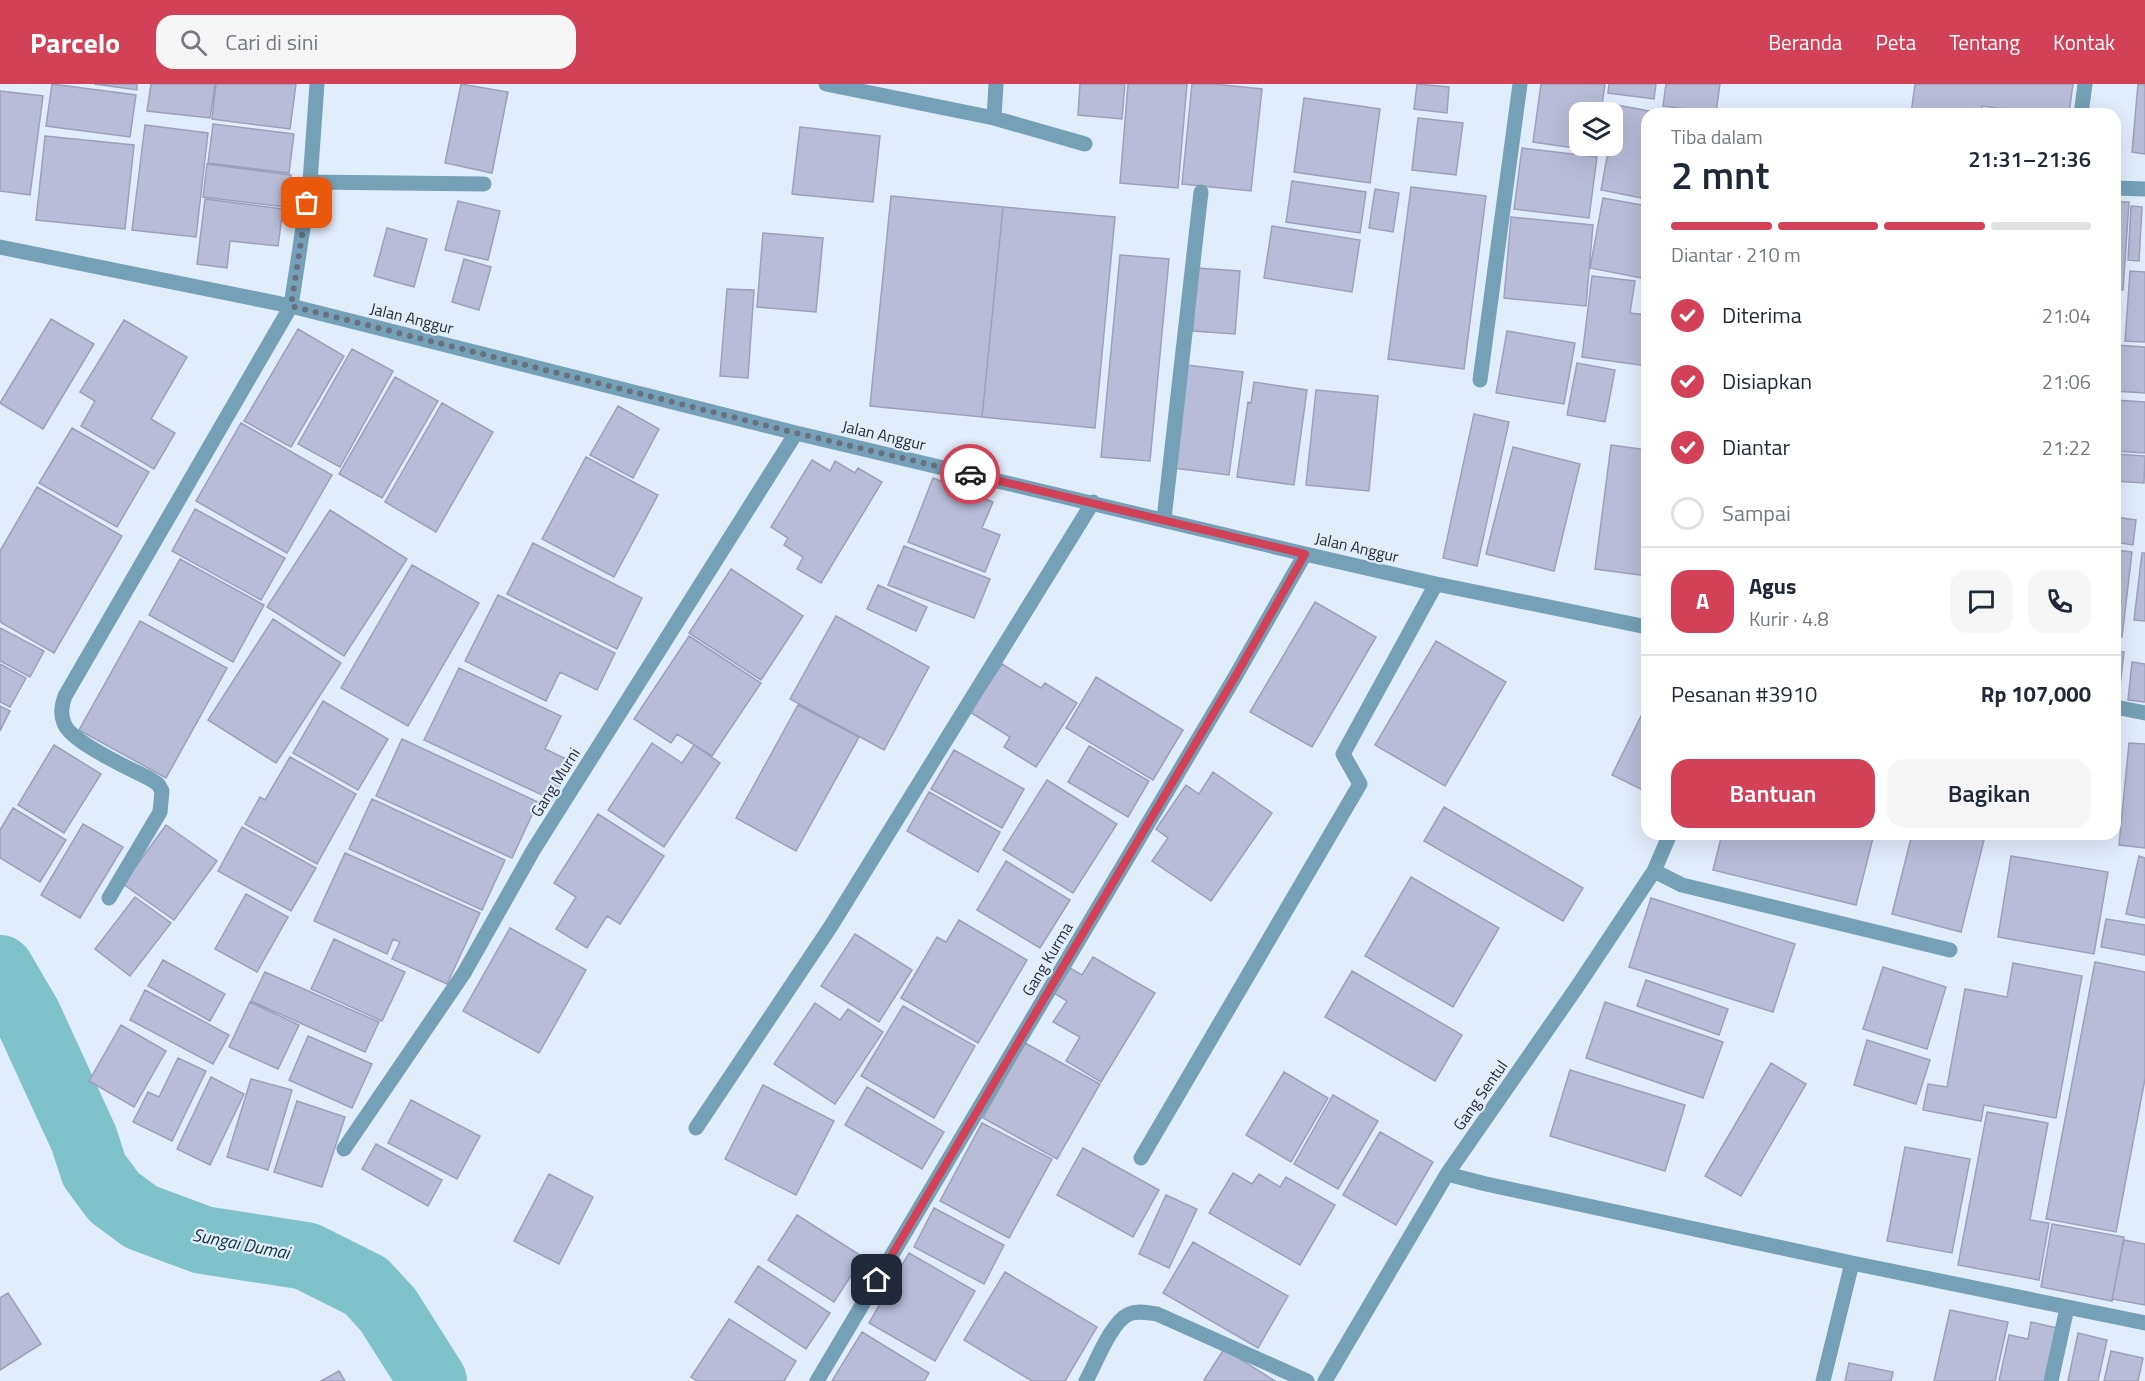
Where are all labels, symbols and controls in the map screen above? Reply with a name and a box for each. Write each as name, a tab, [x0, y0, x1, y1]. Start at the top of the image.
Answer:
search box	[156, 15, 576, 69]
text: Parcelo	[30, 21, 120, 64]
text: Cari di sini	[225, 25, 318, 59]
icon: search	[177, 26, 210, 59]
text: Beranda	[1768, 26, 1842, 58]
text: Peta	[1875, 26, 1916, 58]
text: Tentang	[1949, 26, 2020, 58]
text: Kontak	[2053, 26, 2115, 58]
map controls	[1569, 102, 1623, 156]
button: layers	[1569, 102, 1623, 156]
text: Tiba dalam	[1671, 121, 1763, 152]
text: 21:31–21:36	[1968, 142, 2091, 176]
text: 2 mnt	[1671, 145, 1769, 204]
pin	[281, 177, 332, 228]
icon: bag	[290, 186, 323, 219]
text: Diantar · 210 m	[1671, 239, 1801, 270]
street label: Jalan Anggur	[368, 296, 457, 340]
text: Diterima	[1722, 298, 1802, 332]
icon: check	[1671, 299, 1704, 332]
text: 21:04	[2042, 300, 2091, 331]
text: Disiapkan	[1722, 364, 1812, 398]
icon: check	[1671, 365, 1704, 398]
text: 21:06	[2042, 366, 2091, 397]
street label: Jalan Anggur	[840, 414, 929, 456]
text: Diantar	[1722, 430, 1790, 464]
icon: check	[1671, 431, 1704, 464]
text: 21:22	[2042, 432, 2091, 463]
courier	[940, 444, 1000, 504]
icon: car	[954, 458, 987, 491]
text: Sampai	[1722, 496, 1791, 530]
street label: Jalan Anggur	[1313, 526, 1402, 568]
text: Agus	[1749, 569, 1796, 603]
button: chat	[1950, 570, 2013, 633]
button: phone	[2028, 570, 2091, 633]
text: A	[1696, 584, 1709, 618]
text: Kurir · 4.8	[1749, 603, 1829, 634]
text: Pesanan #3910	[1671, 677, 1817, 711]
text: Rp 107,000	[1981, 677, 2091, 711]
street label: Gang Murni	[524, 743, 586, 821]
button: Bantuan	[1671, 759, 1875, 828]
button: Bagikan	[1887, 759, 2091, 828]
street label: Gang Kurma	[1015, 917, 1079, 1001]
street label: Gang Sentul	[1447, 1055, 1513, 1135]
water label: Sungai Dumai	[190, 1221, 294, 1267]
pin	[851, 1254, 902, 1305]
icon: home	[860, 1263, 893, 1296]

